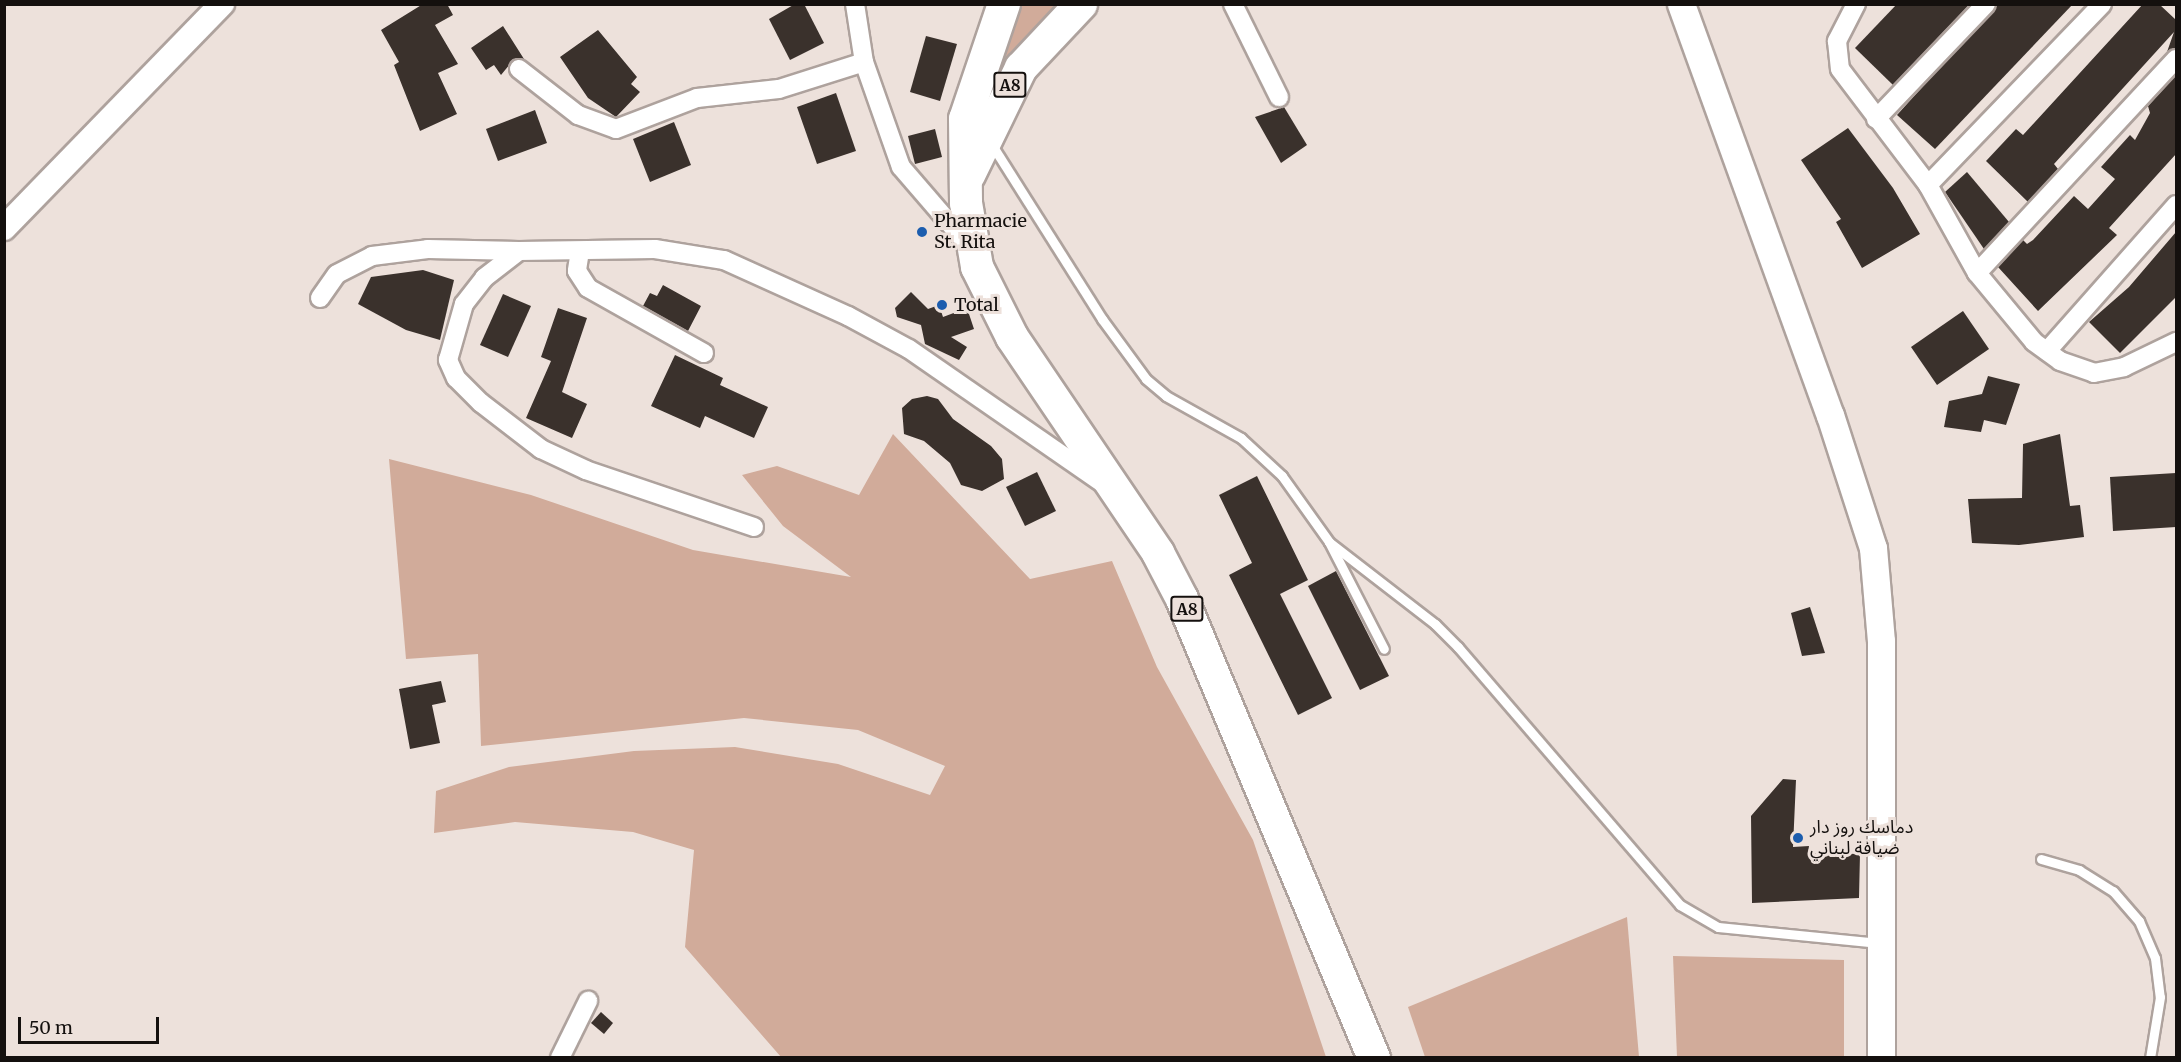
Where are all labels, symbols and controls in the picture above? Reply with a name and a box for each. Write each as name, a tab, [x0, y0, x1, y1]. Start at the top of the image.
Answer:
road number: A8	[992, 72, 1028, 98]
place label: Pharmacie St. Rita	[934, 211, 1027, 254]
marker: Pharmacie St. Rita	[915, 225, 929, 239]
place label: Total	[954, 294, 999, 316]
marker: Total	[935, 298, 949, 312]
road number: A8	[1169, 596, 1205, 622]
place label: دماسك روز دار ضيافة لبناني	[1810, 817, 1913, 860]
marker: دماسك روز دار ضيافة لبناني	[1791, 831, 1805, 845]
scale bar	[21, 1005, 162, 1043]
text: 50 m	[29, 1016, 73, 1039]

